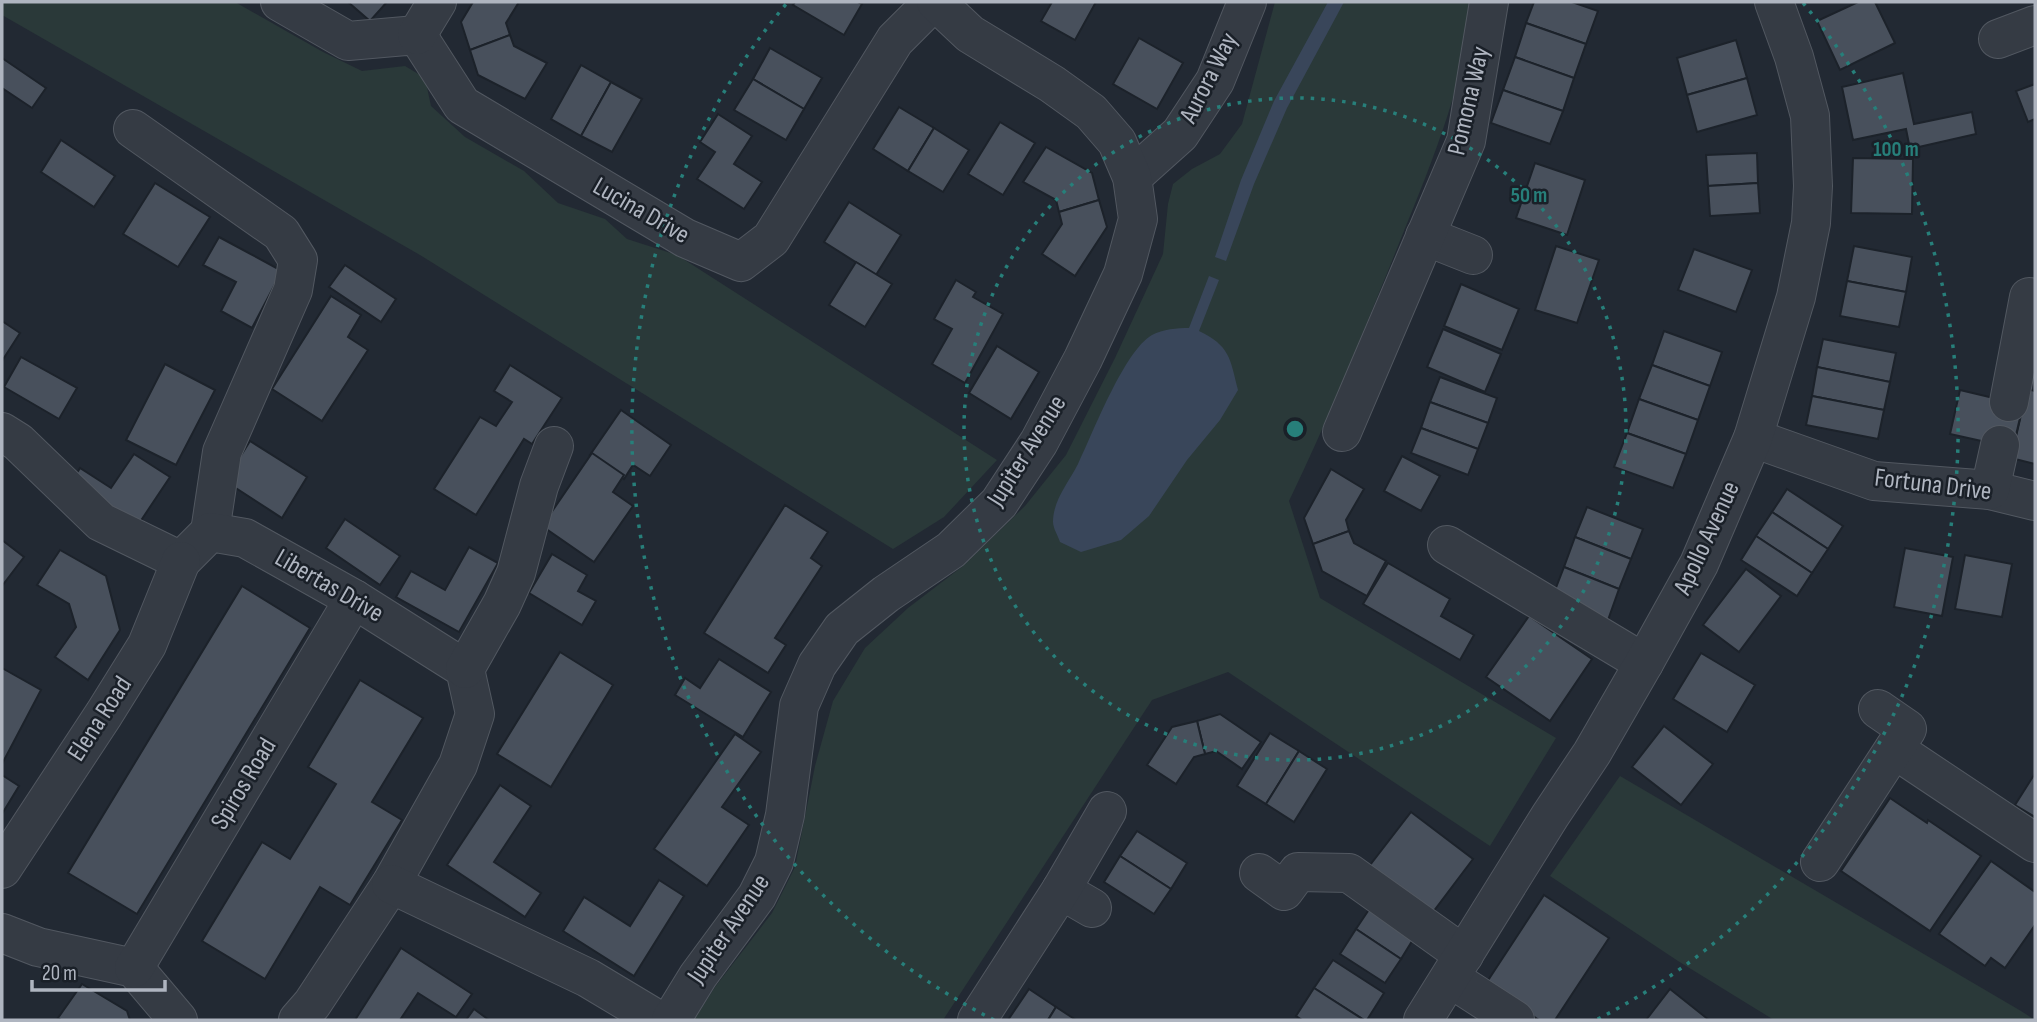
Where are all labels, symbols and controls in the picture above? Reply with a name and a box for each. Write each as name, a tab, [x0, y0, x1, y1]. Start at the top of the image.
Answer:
street label: Aurora Way	[1173, 28, 1245, 129]
street label: Pomona Way	[1441, 44, 1497, 158]
text: 100 m	[1873, 137, 1919, 162]
street label: Lucina Drive	[587, 171, 695, 251]
text: 50 m	[1511, 183, 1547, 208]
street label: Jupiter Avenue	[980, 390, 1073, 513]
centre of rings	[1283, 417, 1307, 441]
street label: Fortuna Drive	[1873, 462, 1993, 508]
street label: Apollo Avenue	[1667, 476, 1747, 600]
street label: Libertas Drive	[269, 543, 389, 629]
street label: Elena Road	[61, 671, 139, 767]
street label: Spiros Road	[205, 733, 283, 835]
street label: Jupiter Avenue	[681, 868, 777, 990]
scale bar	[32, 948, 164, 992]
text: 20 m	[42, 961, 77, 986]

